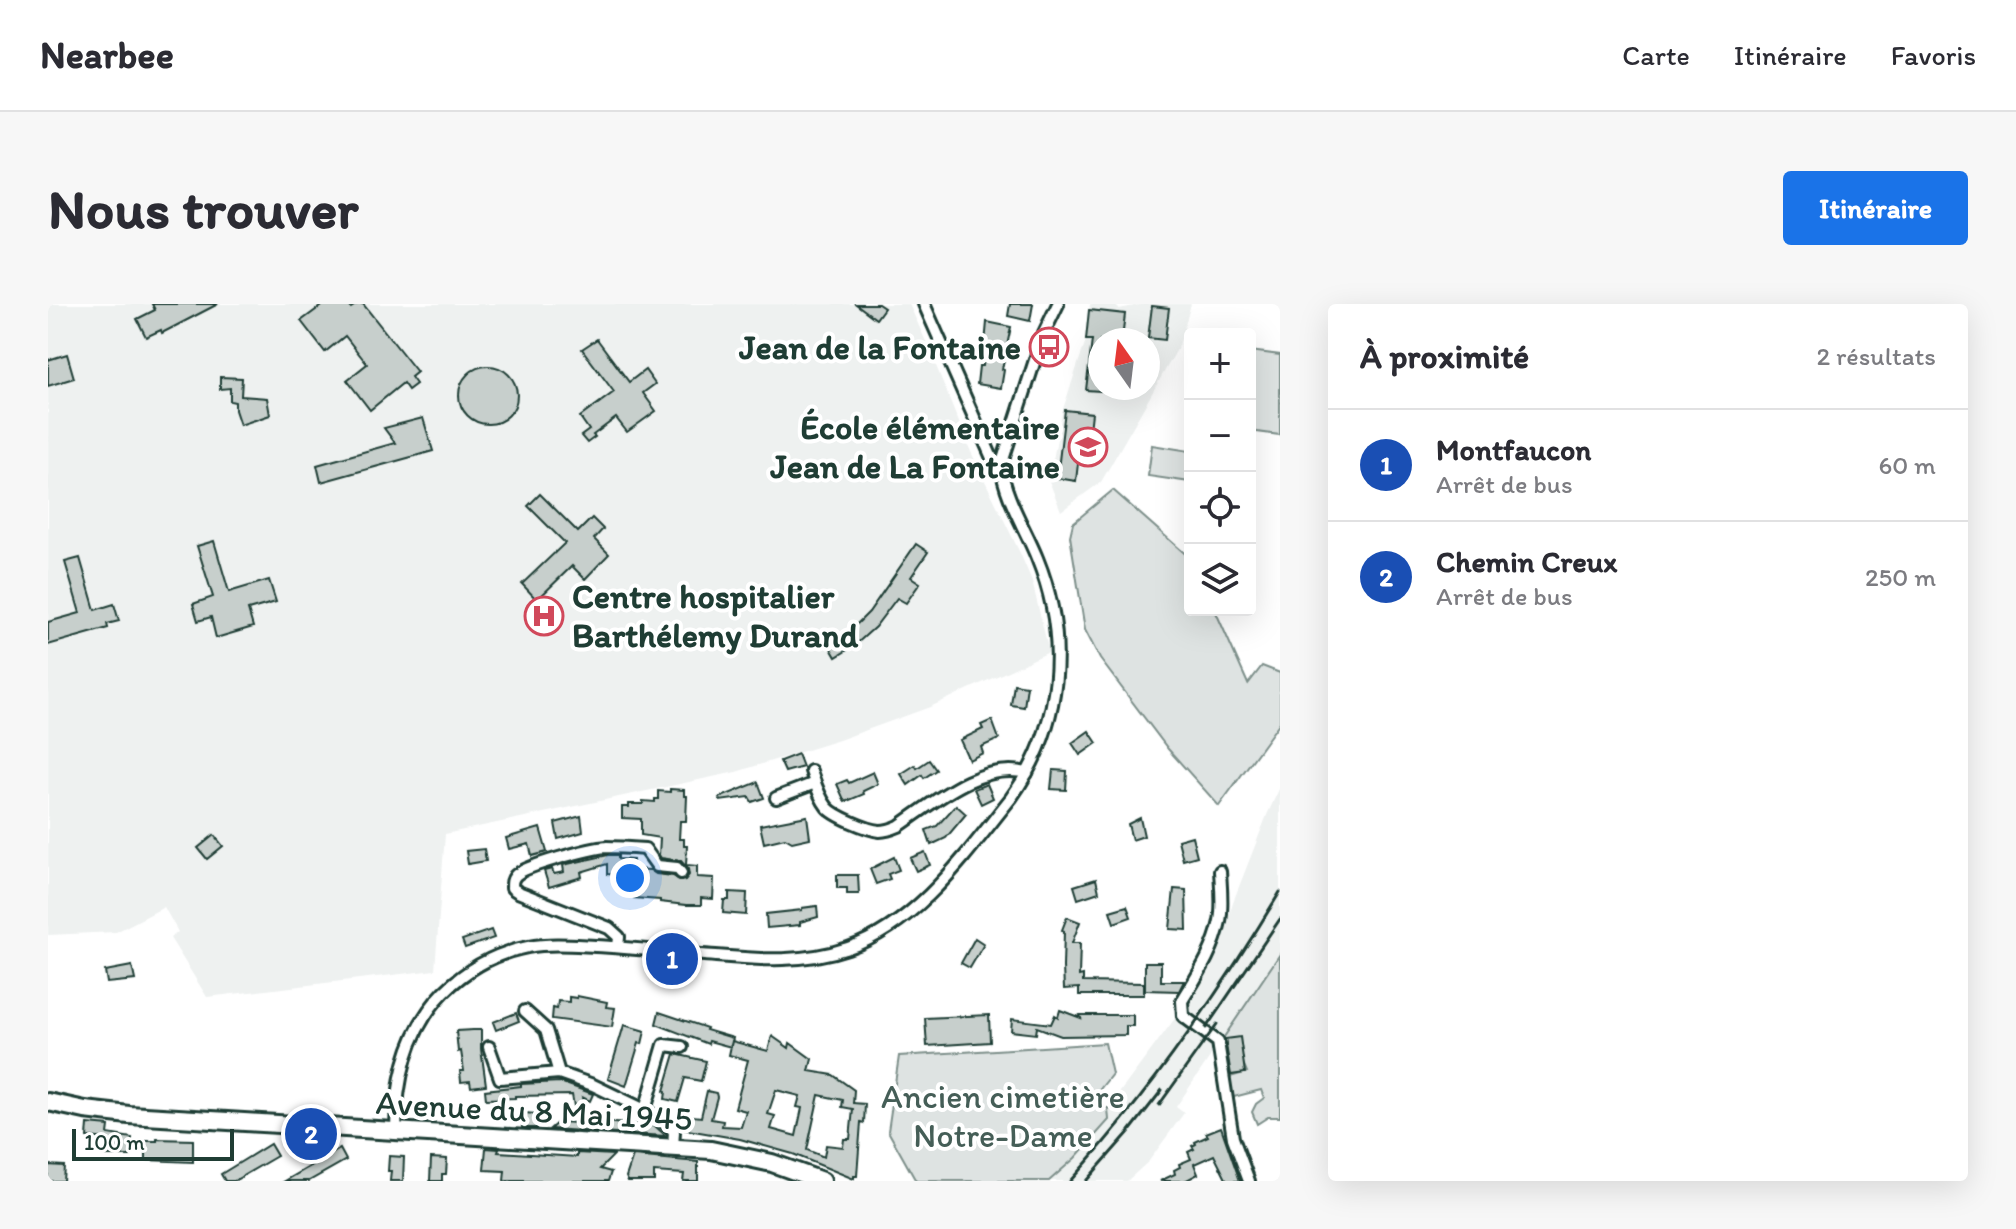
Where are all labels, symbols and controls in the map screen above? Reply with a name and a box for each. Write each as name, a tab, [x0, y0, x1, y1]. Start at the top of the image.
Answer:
text: Nearbee	[40, 32, 174, 78]
text: Carte	[1622, 38, 1690, 72]
text: Itinéraire	[1734, 38, 1847, 72]
text: Favoris	[1891, 38, 1976, 72]
button: Itinéraire	[1783, 171, 1968, 245]
text: Nous trouver	[48, 175, 358, 242]
bus stop icon: Jean de la Fontaine	[1028, 326, 1070, 368]
place label: Jean de la Fontaine	[738, 327, 1021, 368]
north arrow	[1088, 328, 1160, 400]
map controls	[1184, 328, 1256, 616]
button: +	[1184, 328, 1256, 400]
text: À proximité	[1360, 336, 1529, 377]
text: 2 résultats	[1816, 340, 1936, 372]
button: −	[1184, 400, 1256, 472]
place label: École élémentaire Jean de La Fontaine	[769, 407, 1060, 487]
school or university icon: École élémentaire Jean de La Fontaine	[1067, 426, 1109, 468]
text: Montfaucon	[1436, 431, 1591, 468]
text: 1	[1380, 449, 1392, 481]
text: 60 m	[1879, 449, 1936, 481]
text: Arrêt de bus	[1436, 468, 1573, 500]
button: locate	[1184, 472, 1256, 544]
text: Chemin Creux	[1436, 543, 1617, 580]
button: layers	[1184, 544, 1256, 616]
text: 2	[1379, 561, 1393, 593]
text: 250 m	[1865, 561, 1936, 593]
place label: Centre hospitalier Barthélemy Durand	[572, 576, 859, 656]
text: Arrêt de bus	[1436, 580, 1573, 612]
hospital icon: Centre hospitalier Barthélemy Durand	[523, 595, 565, 637]
your location	[610, 858, 650, 898]
pin: 1	[646, 929, 698, 989]
park label: Ancien cimetière Notre-Dame	[881, 1076, 1125, 1156]
street label: Avenue du 8 Mai 1945	[375, 1082, 693, 1139]
pin: 2	[285, 1104, 337, 1164]
scale bar	[72, 1125, 234, 1161]
text: 100 m	[84, 1129, 145, 1156]

